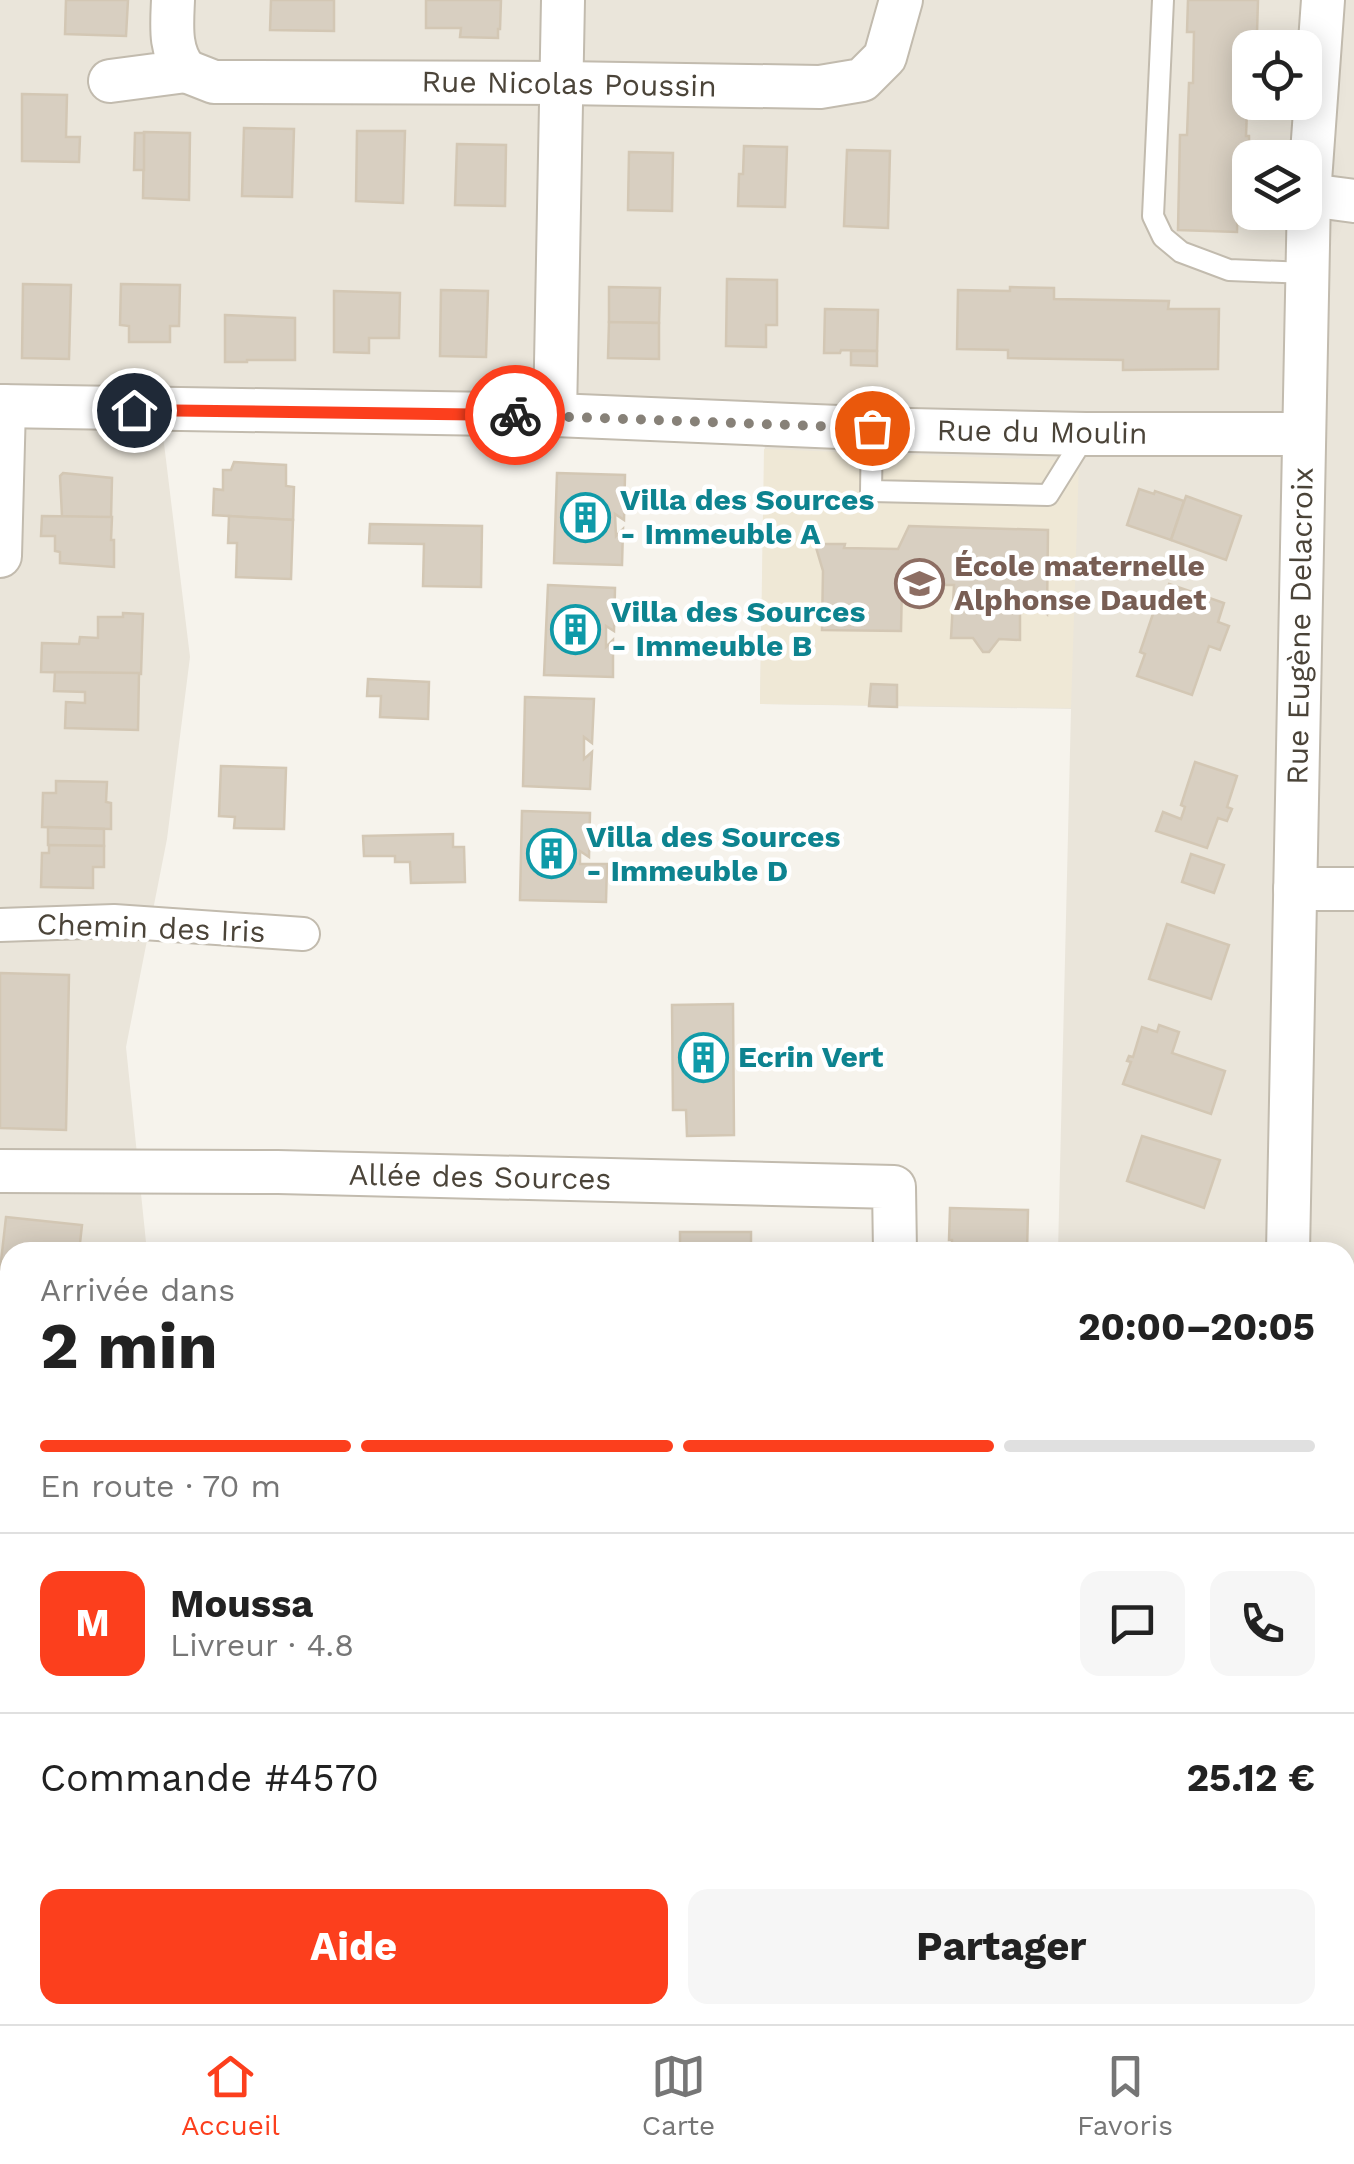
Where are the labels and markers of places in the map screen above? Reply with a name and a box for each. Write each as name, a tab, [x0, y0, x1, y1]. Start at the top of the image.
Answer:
pin	[92, 368, 177, 453]
pin	[830, 386, 915, 471]
place label: Villa des Sources - Immeuble A	[620, 482, 874, 551]
building icon: Villa des Sources - Immeuble A	[559, 491, 611, 543]
place label: École maternelle Alphonse Daudet	[954, 548, 1206, 617]
school or university icon: École maternelle Alphonse Daudet	[893, 557, 945, 609]
place label: Villa des Sources - Immeuble B	[611, 594, 865, 663]
building icon: Villa des Sources - Immeuble B	[550, 603, 602, 655]
place label: Villa des Sources - Immeuble D	[586, 819, 840, 888]
building icon: Villa des Sources - Immeuble D	[525, 828, 577, 880]
building icon: Ecrin Vert	[677, 1031, 729, 1083]
place label: Ecrin Vert	[738, 1039, 883, 1074]

